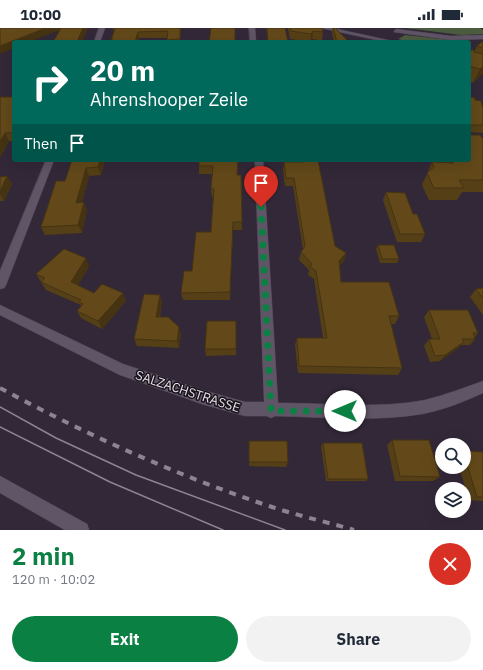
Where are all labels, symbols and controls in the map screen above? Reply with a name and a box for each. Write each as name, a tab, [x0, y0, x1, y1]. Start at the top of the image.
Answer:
text: 10:00	[20, 5, 61, 24]
text: 20 m	[90, 52, 155, 89]
icon: right	[24, 56, 76, 108]
text: Ahrenshooper Zeile	[90, 88, 248, 111]
icon: arrive	[66, 132, 88, 154]
text: Then	[24, 134, 58, 153]
pin	[244, 166, 278, 207]
icon: arrive	[250, 172, 272, 194]
street label: SALZACHSTRASSE	[133, 366, 242, 416]
position arrow	[324, 390, 366, 432]
map controls	[435, 438, 471, 518]
button: search	[435, 438, 471, 474]
button: layers	[435, 482, 471, 518]
text: 2 min	[12, 540, 75, 572]
button: close	[429, 543, 471, 585]
text: 120 m · 10:02	[12, 571, 95, 588]
button: Exit	[12, 616, 238, 662]
button: Share	[246, 616, 471, 662]

